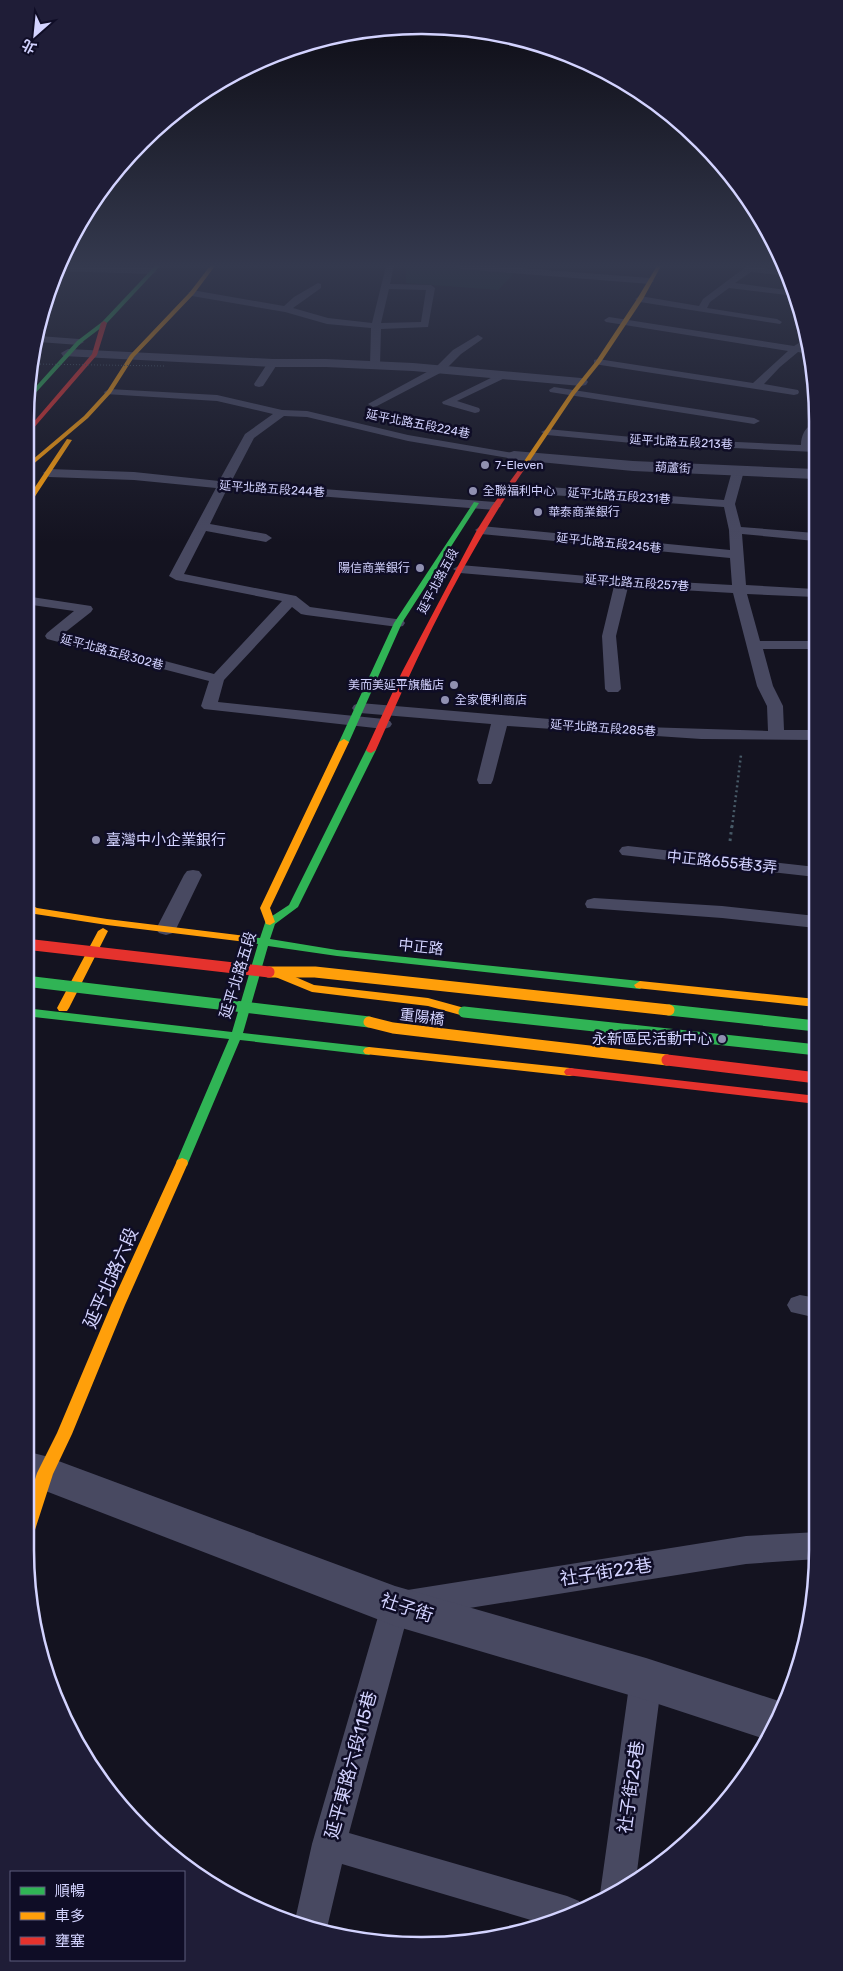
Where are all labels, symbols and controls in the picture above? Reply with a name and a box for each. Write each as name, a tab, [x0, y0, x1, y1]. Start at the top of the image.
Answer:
north arrow	[10, 10, 60, 60]
text: 北	[19, 35, 39, 57]
street label: 延平北路五段224巷	[365, 407, 471, 441]
street label: 延平北路五段213巷	[629, 432, 733, 452]
place label: 7-Eleven	[495, 458, 544, 472]
marker: 7-Eleven	[479, 459, 491, 471]
street label: 葫蘆街	[655, 460, 691, 476]
street label: 延平北路五段244巷	[219, 478, 325, 500]
place label: 全聯福利中心	[483, 484, 555, 498]
marker: 全聯福利中心	[467, 485, 479, 497]
street label: 延平北路五段231巷	[567, 485, 671, 507]
place label: 華泰商業銀行	[548, 505, 620, 519]
marker: 華泰商業銀行	[532, 506, 544, 518]
street label: 延平北路五段245巷	[556, 531, 662, 555]
street label: 延平北路五段	[415, 546, 461, 616]
place label: 陽信商業銀行	[338, 561, 410, 575]
marker: 陽信商業銀行	[414, 562, 426, 574]
street label: 延平北路五段257巷	[584, 572, 690, 594]
street label: 延平北路五段302巷	[59, 632, 165, 672]
place label: 美而美延平旗艦店	[348, 678, 444, 692]
marker: 美而美延平旗艦店	[448, 679, 460, 691]
place label: 全家便利商店	[455, 693, 527, 707]
marker: 全家便利商店	[439, 694, 451, 706]
street label: 延平北路五段285巷	[550, 717, 656, 739]
place label: 臺灣中小企業銀行	[106, 831, 226, 849]
marker: 臺灣中小企業銀行	[90, 834, 102, 846]
street label: 中正路655巷3弄	[666, 847, 778, 877]
street label: 延平北路五段	[216, 929, 260, 1021]
street label: 中正路	[398, 936, 444, 958]
street label: 重陽橋	[399, 1005, 445, 1029]
place label: 永新區民活動中心	[592, 1030, 712, 1048]
marker: 永新區民活動中心	[716, 1033, 728, 1045]
street label: 延平北路六段	[79, 1224, 143, 1332]
street label: 社子街22巷	[558, 1554, 654, 1590]
street label: 社子街	[378, 1589, 436, 1627]
street label: 延平東路六段115巷	[321, 1689, 381, 1841]
street label: 社子街25巷	[614, 1739, 648, 1835]
legend	[10, 1871, 185, 1961]
text: 順暢	[55, 1882, 85, 1900]
text: 車多	[55, 1907, 85, 1925]
text: 壅塞	[55, 1932, 85, 1950]

